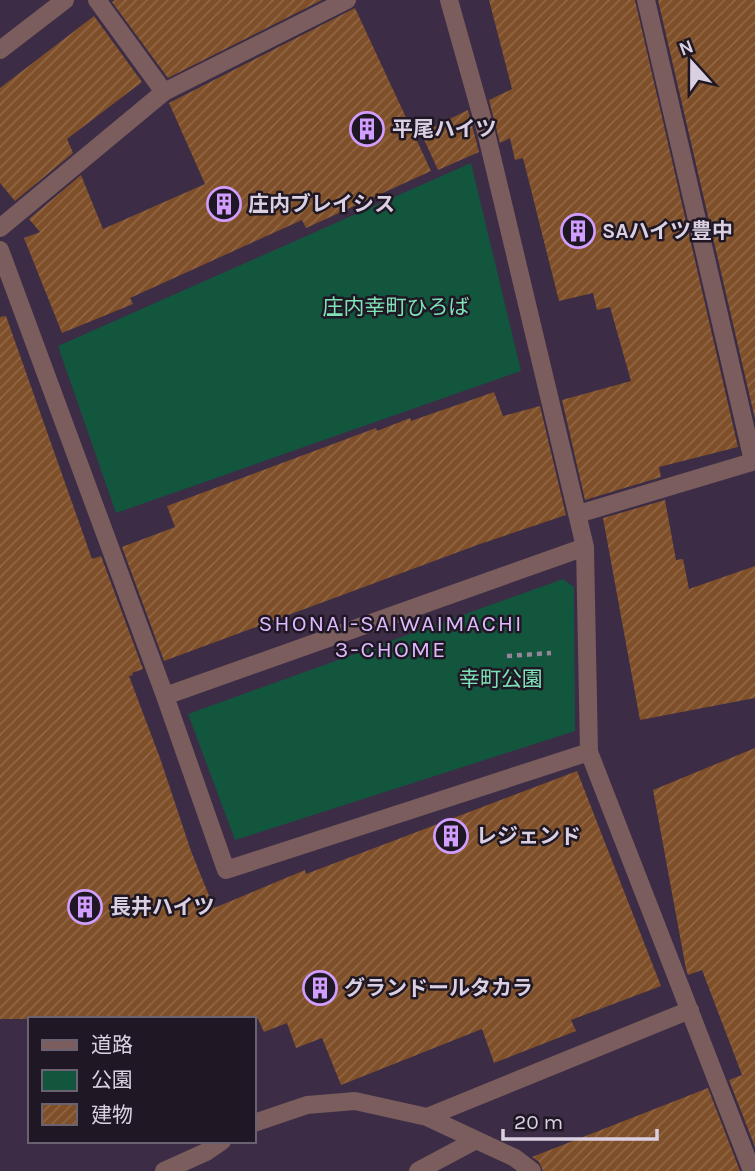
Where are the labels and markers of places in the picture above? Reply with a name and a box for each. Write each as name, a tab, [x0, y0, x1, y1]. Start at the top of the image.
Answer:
building icon: 平尾ハイツ	[348, 110, 386, 148]
place label: 平尾ハイツ	[392, 117, 497, 141]
building icon: 庄内ブレイシス	[205, 185, 243, 223]
place label: 庄内ブレイシス	[248, 192, 395, 216]
building icon: SAハイツ豊中	[559, 212, 597, 250]
place label: SAハイツ豊中	[602, 219, 733, 243]
building icon: レジェンド	[432, 817, 470, 855]
place label: レジェンド	[476, 824, 581, 848]
building icon: 長井ハイツ	[66, 888, 104, 926]
place label: 長井ハイツ	[110, 895, 215, 919]
building icon: グランドールタカラ	[301, 969, 339, 1007]
place label: グランドールタカラ	[344, 976, 533, 1000]

